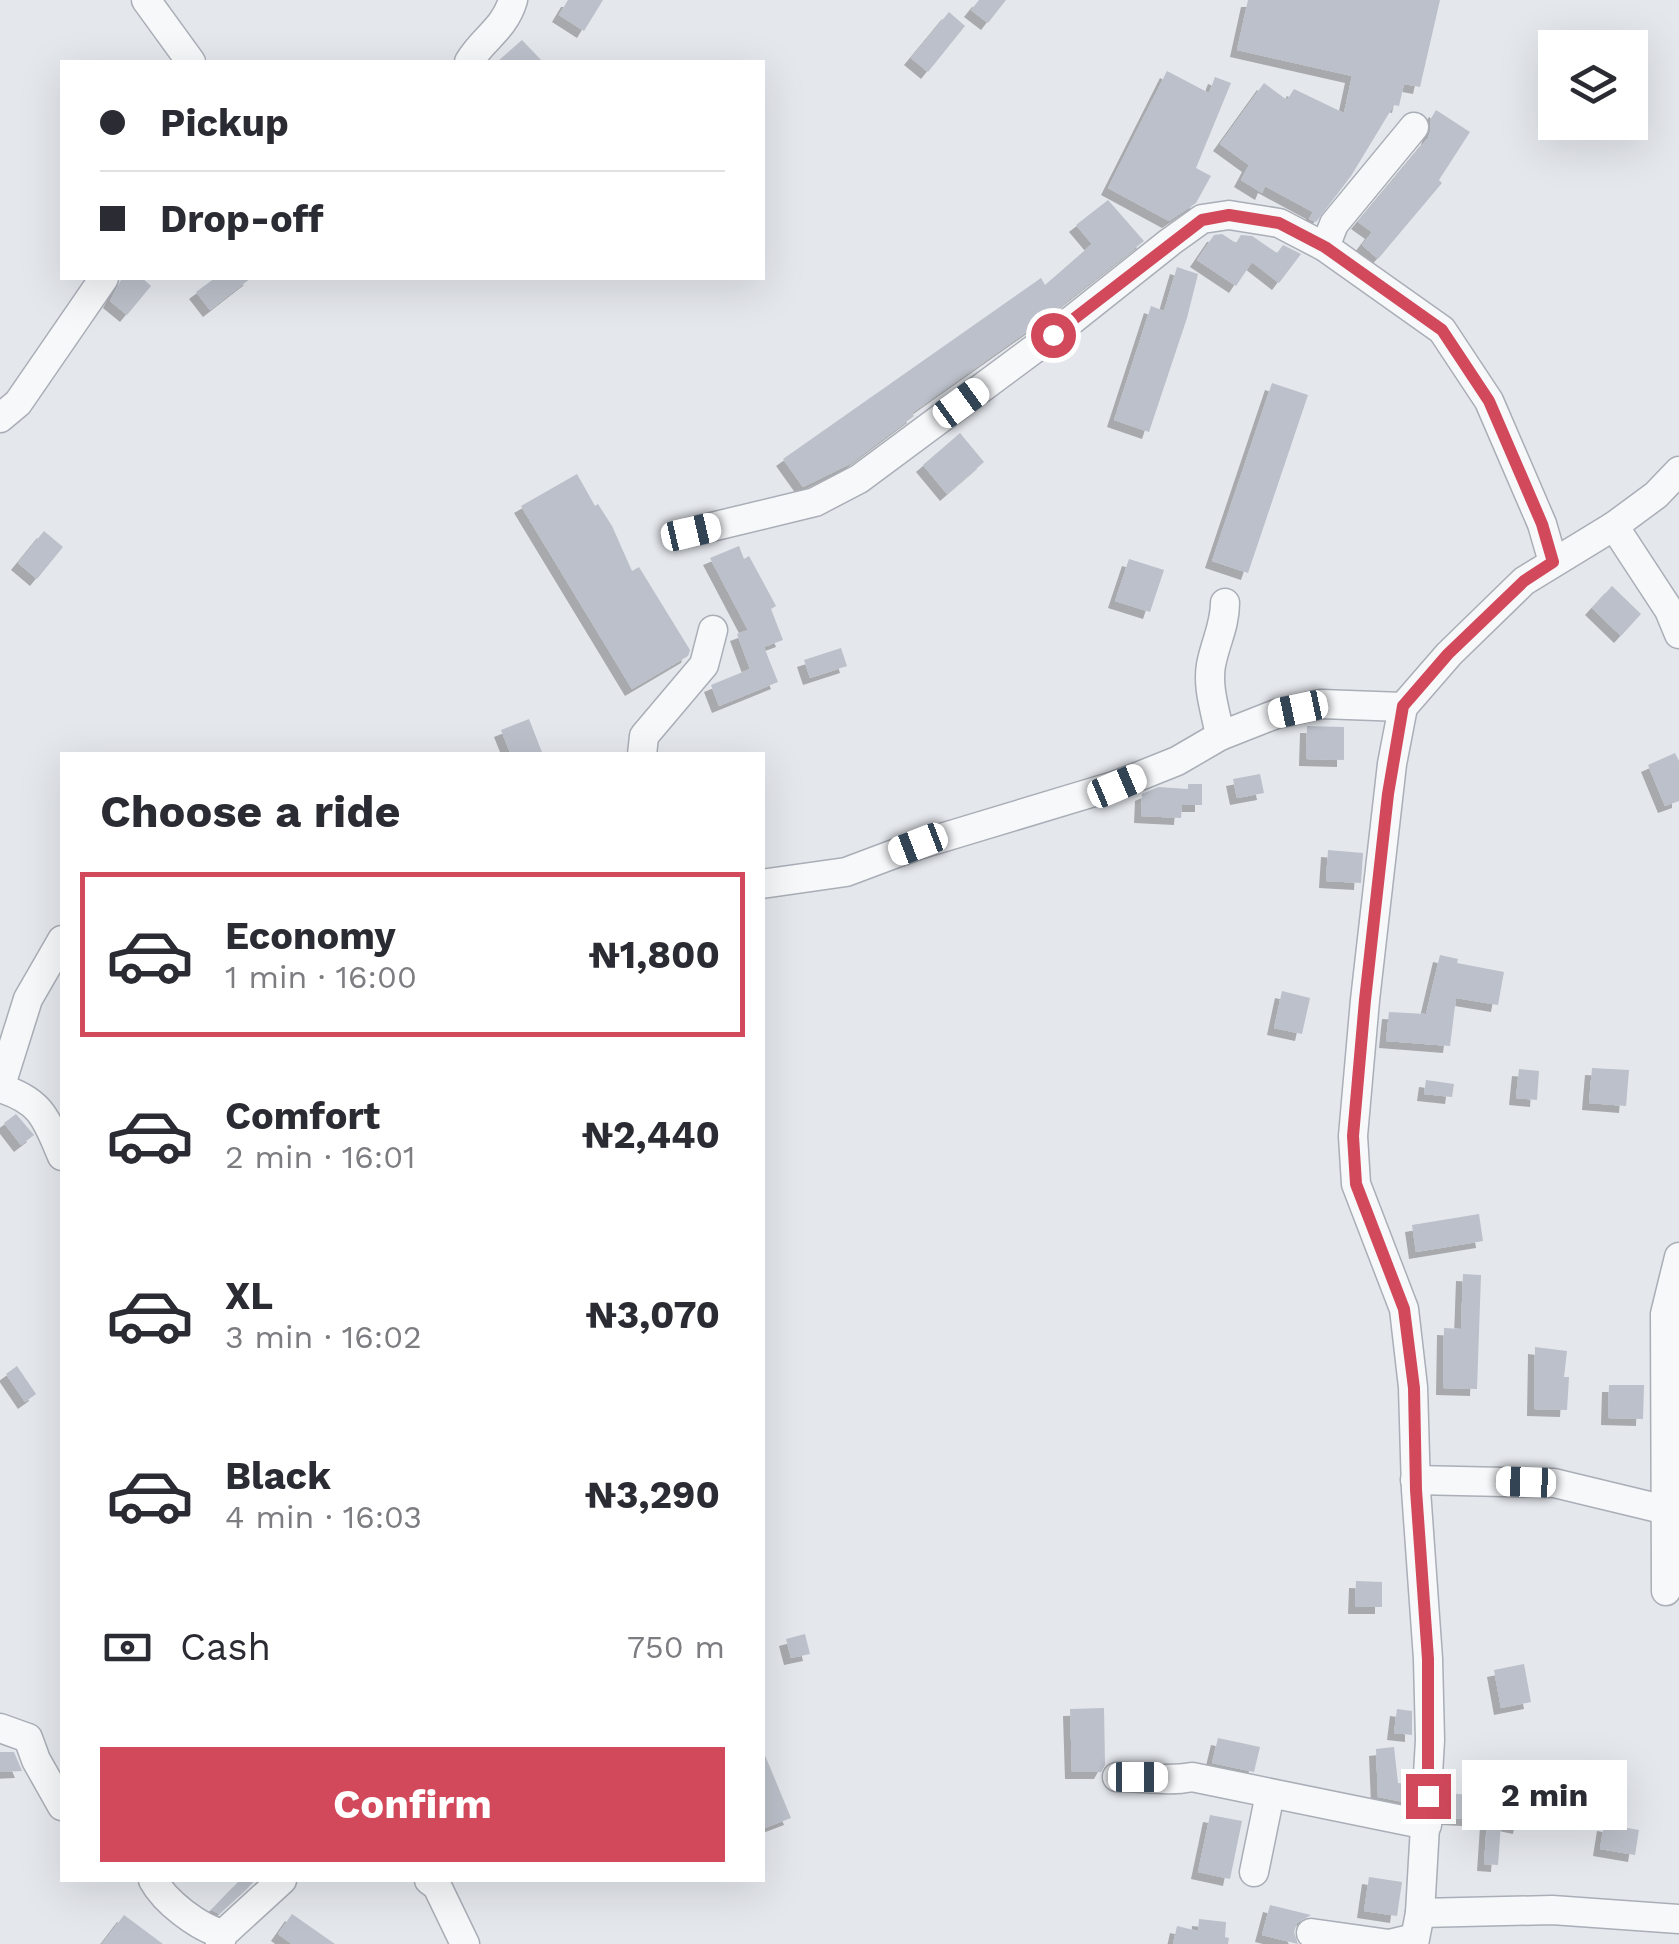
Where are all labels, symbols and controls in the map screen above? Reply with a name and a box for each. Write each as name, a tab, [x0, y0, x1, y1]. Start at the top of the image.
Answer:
map controls	[1538, 30, 1648, 140]
button: layers	[1538, 30, 1648, 140]
text: Pickup	[160, 101, 289, 145]
text: Drop-off	[160, 197, 324, 241]
route start	[1031, 313, 1076, 358]
car	[928, 373, 994, 433]
car	[658, 511, 724, 553]
car	[1266, 688, 1330, 730]
car	[1084, 760, 1150, 812]
text: Choose a ride	[100, 785, 400, 838]
car	[885, 819, 951, 869]
icon: car	[105, 910, 195, 1000]
text: Economy	[225, 914, 396, 958]
text: ₦1,800	[589, 933, 720, 977]
text: 1 min · 16:00	[225, 958, 417, 996]
icon: car	[105, 1090, 195, 1180]
text: Comfort	[225, 1094, 380, 1138]
text: ₦2,440	[582, 1113, 720, 1157]
text: 2 min · 16:01	[225, 1138, 416, 1176]
icon: car	[105, 1270, 195, 1360]
text: XL	[225, 1274, 273, 1318]
text: ₦3,070	[585, 1293, 720, 1337]
text: 3 min · 16:02	[225, 1318, 422, 1356]
icon: car	[105, 1450, 195, 1540]
text: Black	[225, 1454, 331, 1498]
car	[1495, 1466, 1557, 1498]
text: ₦3,290	[585, 1473, 720, 1517]
text: 4 min · 16:03	[225, 1498, 422, 1536]
icon: cash	[100, 1620, 155, 1675]
text: Cash	[180, 1625, 271, 1669]
text: 750 m	[627, 1628, 725, 1666]
button: Confirm	[100, 1747, 725, 1862]
callout: 2 min	[1463, 1761, 1628, 1831]
car	[1108, 1762, 1168, 1792]
route end	[1406, 1774, 1451, 1819]
text: 2 min	[1501, 1776, 1588, 1814]

